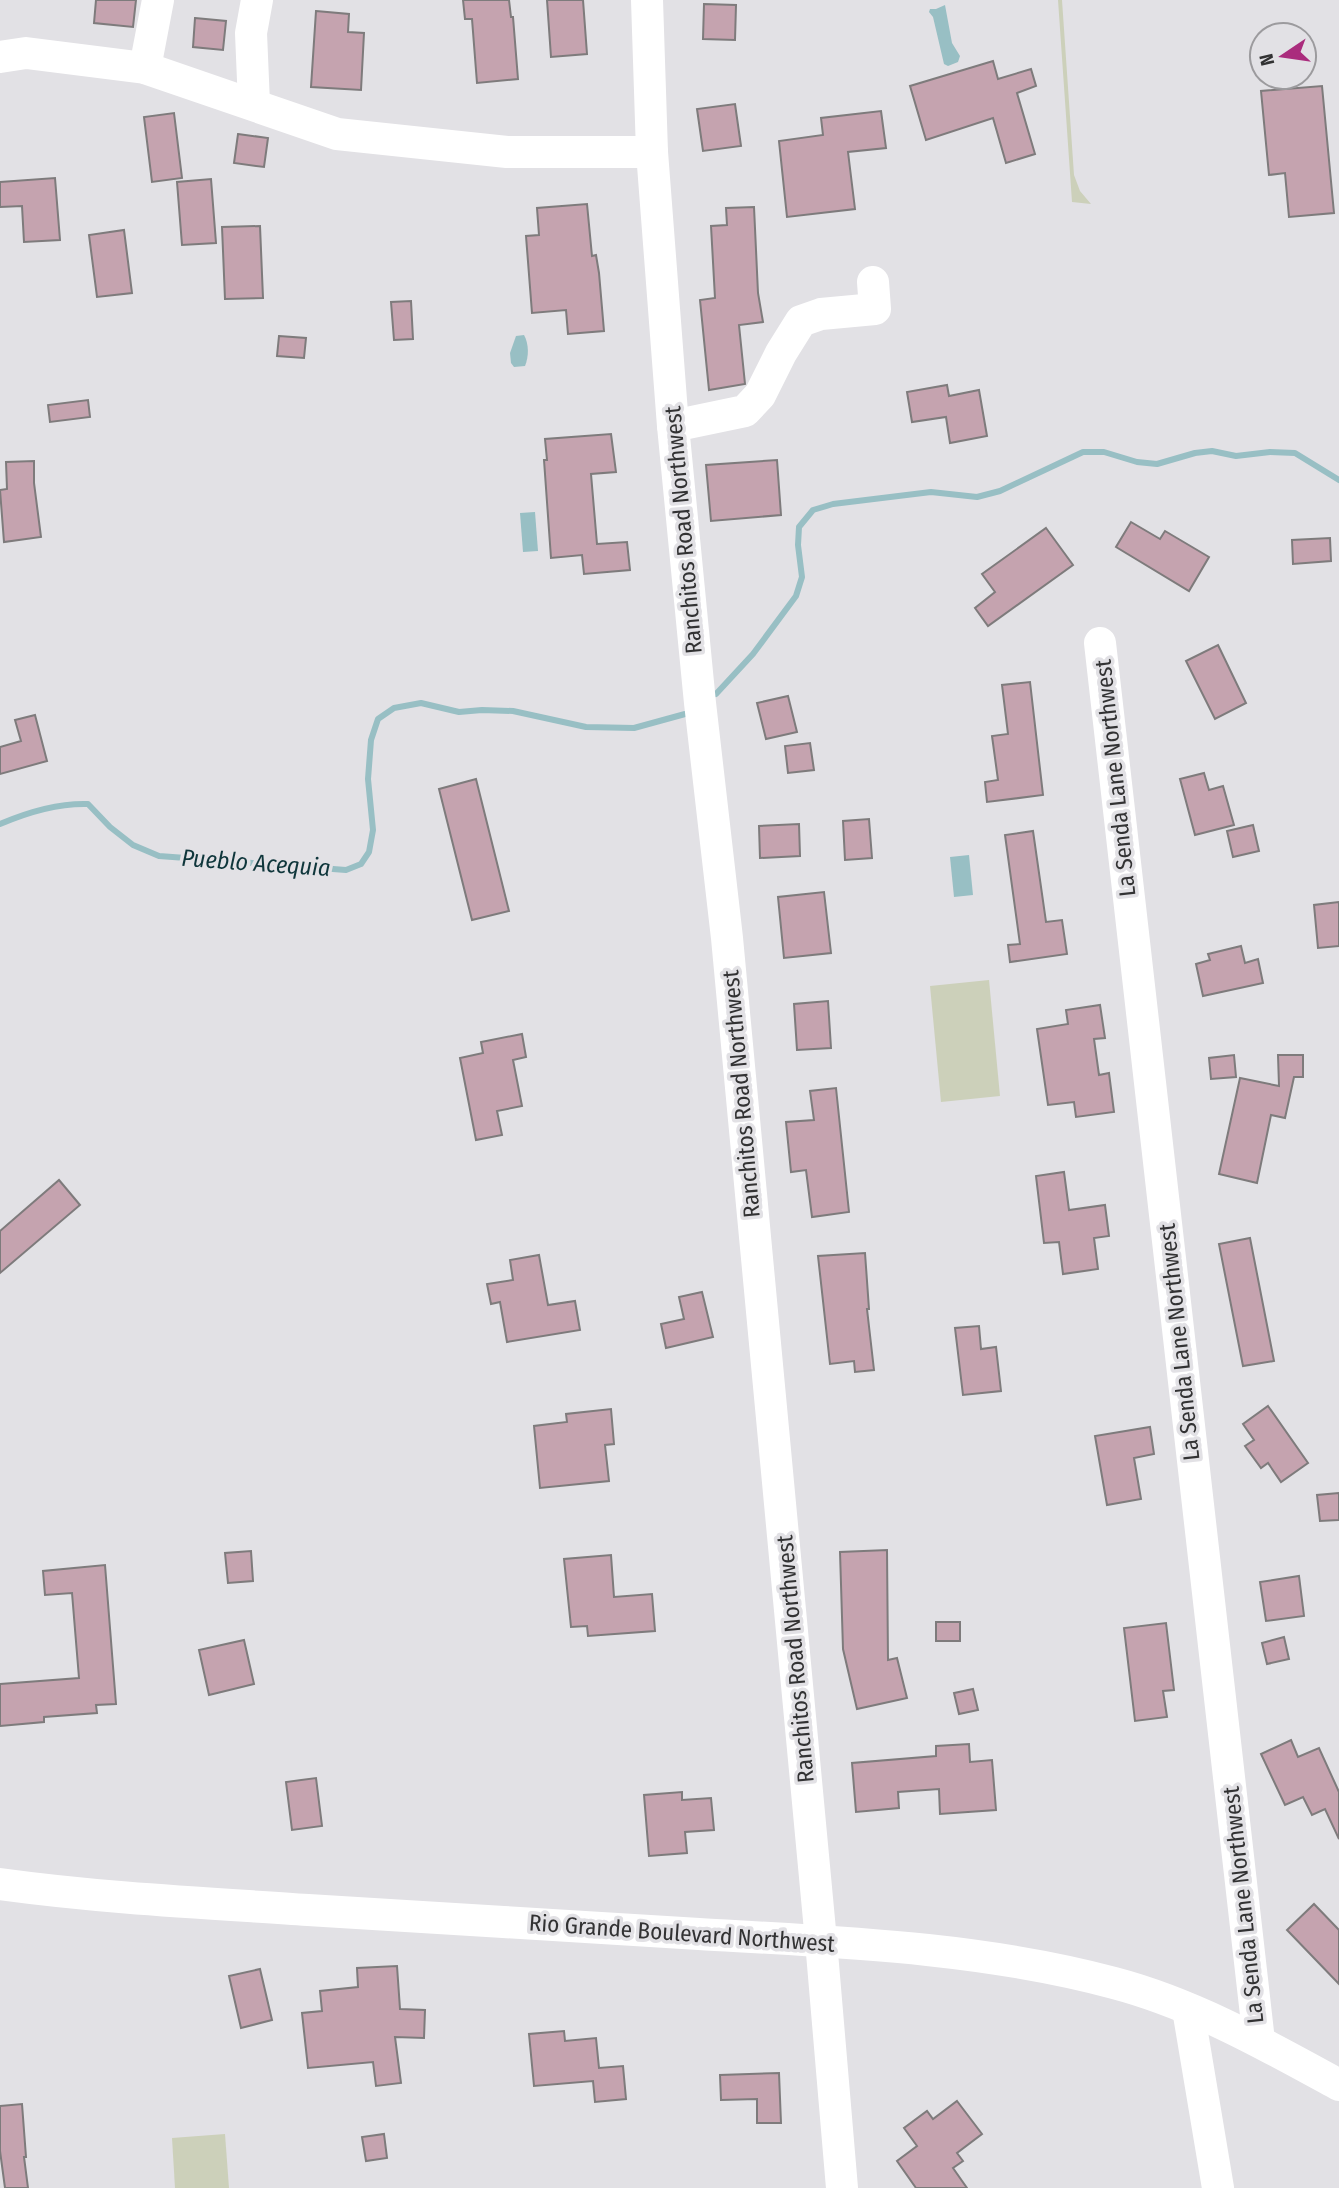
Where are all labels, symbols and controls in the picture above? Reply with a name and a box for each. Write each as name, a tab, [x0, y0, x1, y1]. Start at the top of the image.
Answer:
north arrow	[1248, 21, 1318, 91]
text: N	[1254, 52, 1279, 68]
street label: Ranchitos Road Northwest	[658, 405, 708, 655]
street label: La Senda Lane Northwest	[1089, 658, 1141, 898]
water label: Pueblo Acequia	[181, 844, 331, 882]
street label: Ranchitos Road Northwest	[716, 969, 766, 1219]
street label: La Senda Lane Northwest	[1153, 1222, 1205, 1462]
street label: Ranchitos Road Northwest	[770, 1534, 820, 1784]
street label: La Senda Lane Northwest	[1217, 1785, 1269, 2025]
street label: Rio Grande Boulevard Northwest	[528, 1908, 836, 1958]

